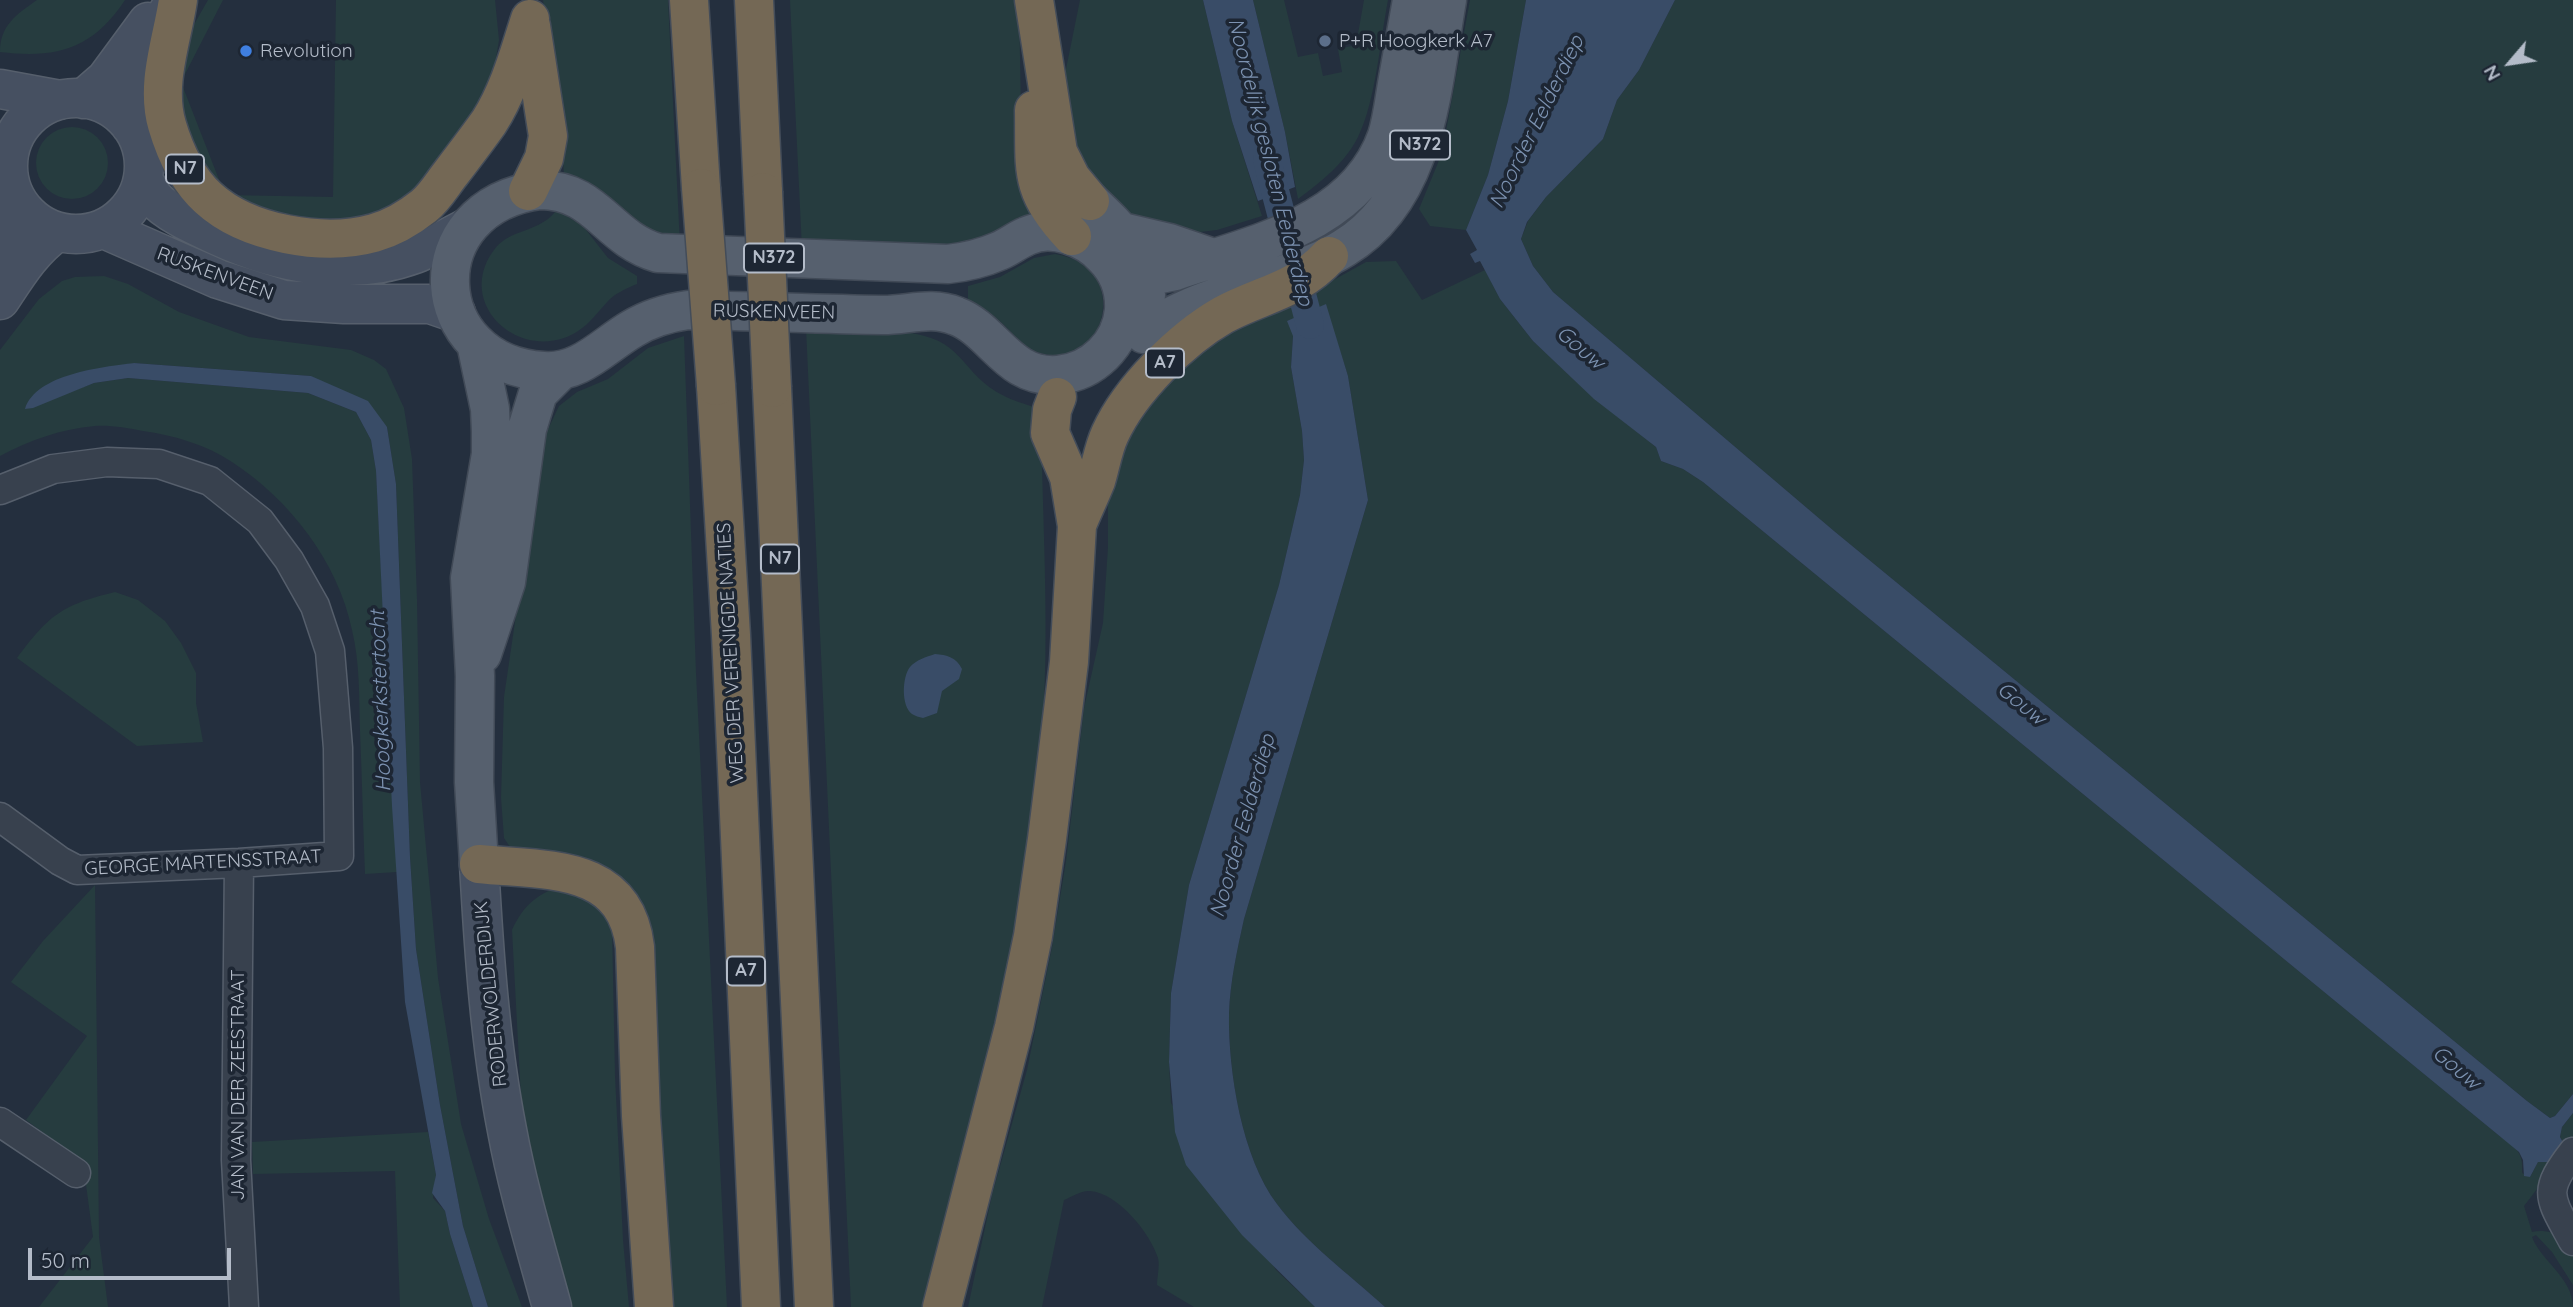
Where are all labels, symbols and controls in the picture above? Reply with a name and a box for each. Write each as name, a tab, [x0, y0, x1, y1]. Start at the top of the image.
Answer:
water label: Noordelijk gesloten Eelderdiep	[1222, 16, 1318, 308]
north arrow	[2475, 28, 2545, 98]
place label: P+R Hoogkerk A7	[1339, 30, 1493, 52]
water label: Noorder Eelderdiep	[1484, 32, 1590, 212]
marker: P+R Hoogkerk A7	[1317, 33, 1333, 49]
place label: Revolution	[260, 40, 353, 62]
marker: Revolution	[238, 43, 254, 59]
text: N	[2478, 61, 2506, 85]
road number: N372	[1390, 130, 1450, 160]
road number: N7	[166, 154, 204, 184]
street label: RUSKENVEEN	[154, 242, 276, 306]
road number: N372	[744, 244, 804, 272]
street label: RUSKENVEEN	[713, 300, 835, 324]
water label: Gouw	[1551, 321, 1609, 375]
road number: A7	[1146, 348, 1184, 377]
street label: WEG DER VERENIGDE NATIES	[713, 522, 749, 784]
road number: N7	[761, 544, 799, 574]
water label: Hoogkerkstertocht	[365, 610, 397, 792]
water label: Gouw	[1992, 677, 2050, 731]
water label: Noorder Eelderdiep	[1205, 732, 1281, 920]
street label: GEORGE MARTENSSTRAAT	[84, 845, 322, 881]
street label: RODERWOLDERDIJK	[470, 900, 512, 1088]
road number: A7	[727, 956, 765, 986]
street label: JAN VAN DER ZEESTRAAT	[227, 969, 249, 1201]
water label: Gouw	[2427, 1041, 2485, 1095]
scale bar	[32, 1234, 234, 1278]
text: 50 m	[41, 1247, 90, 1273]

